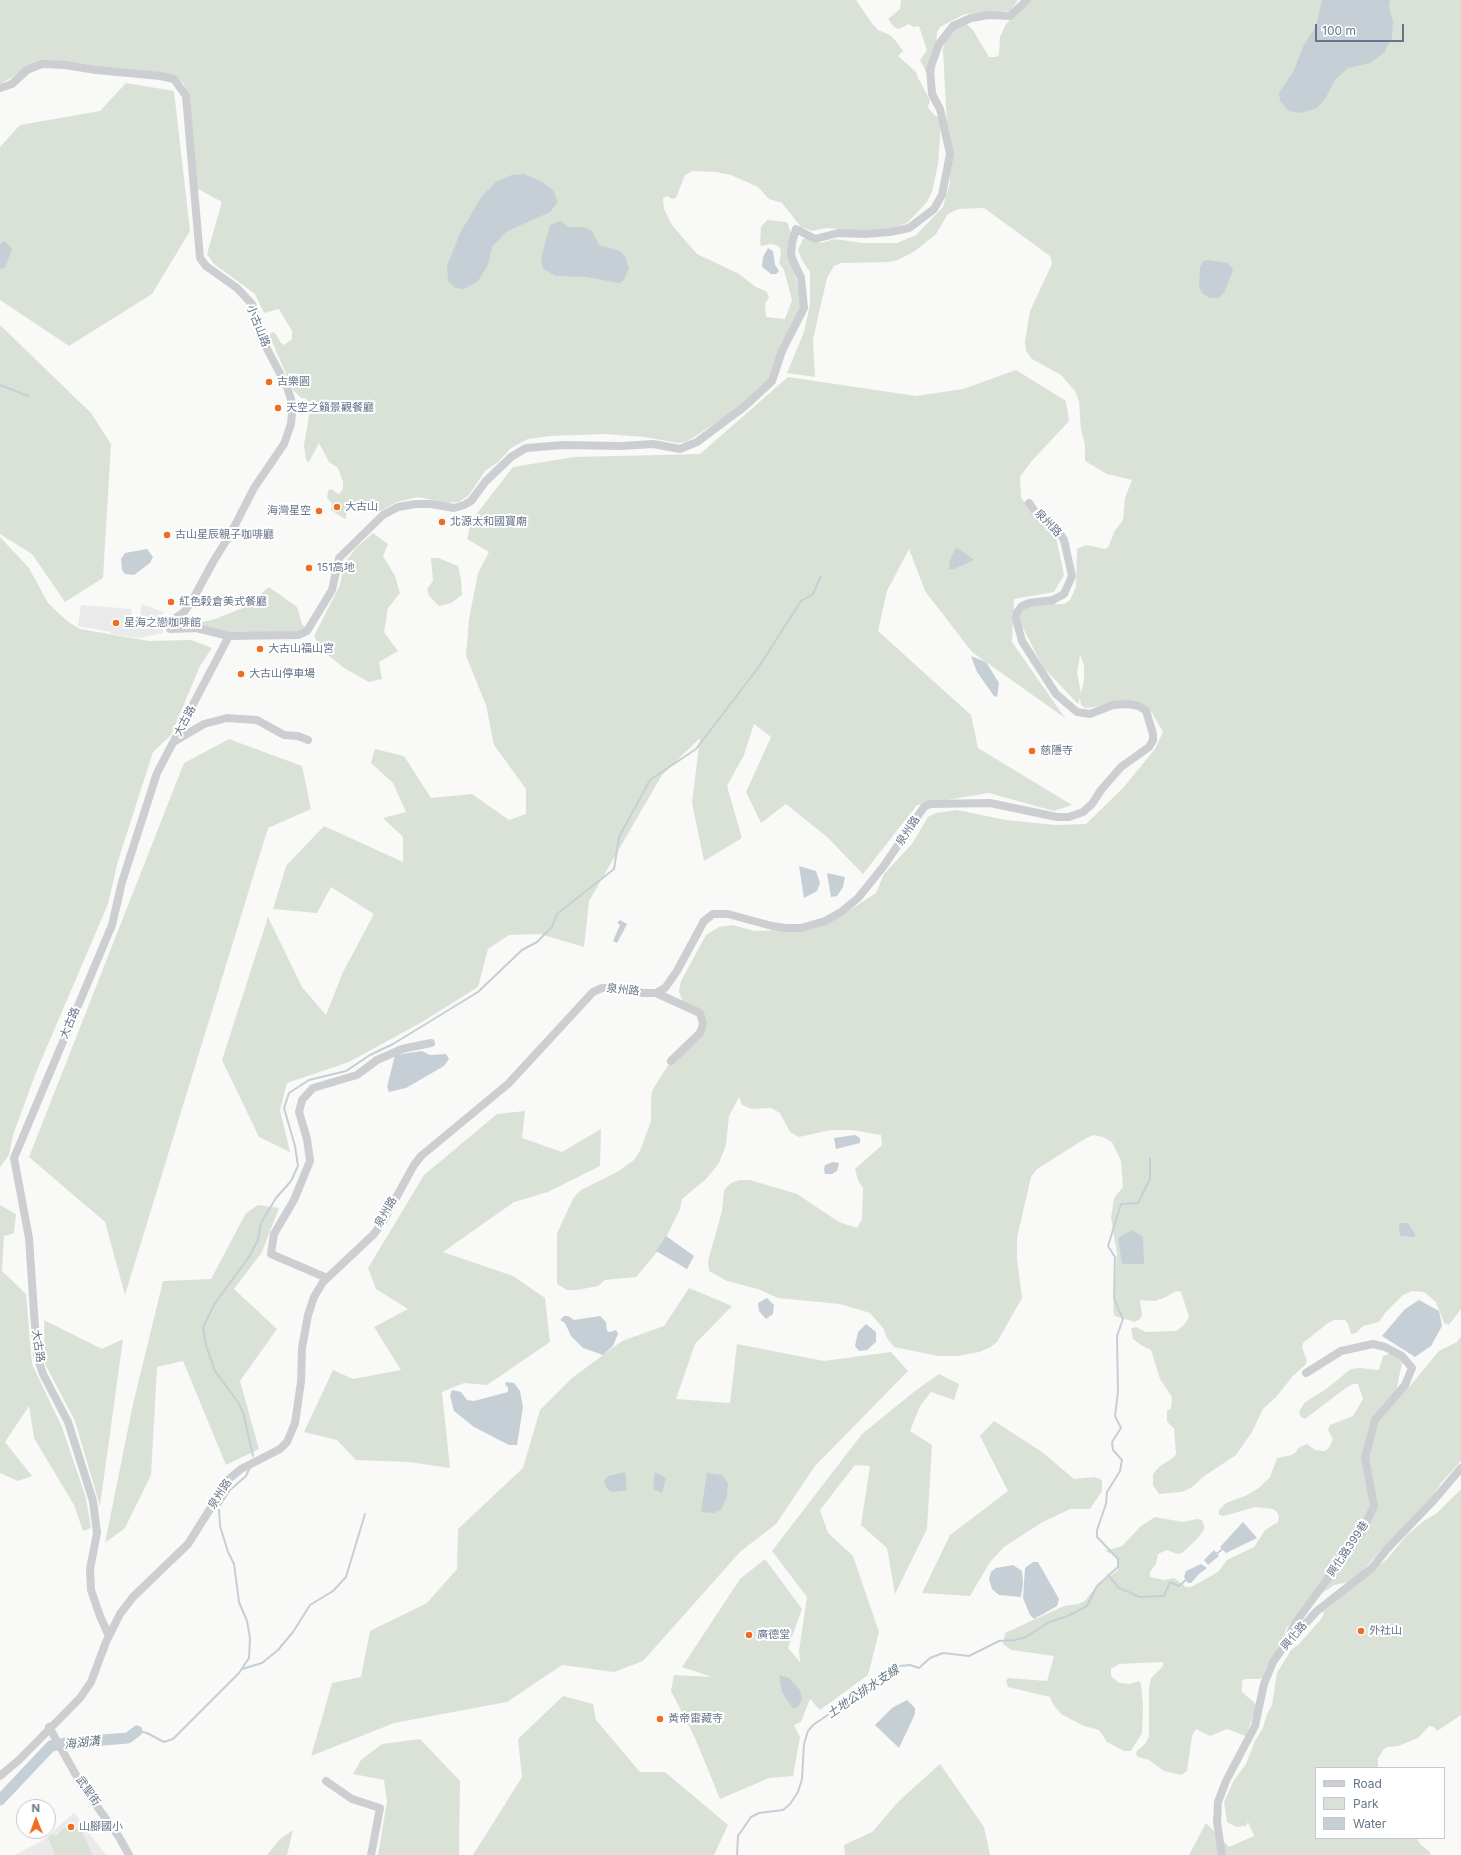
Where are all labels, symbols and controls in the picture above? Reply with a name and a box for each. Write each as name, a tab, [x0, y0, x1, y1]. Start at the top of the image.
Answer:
scale bar	[1317, 16, 1406, 42]
text: 100 m	[1322, 23, 1356, 38]
street label: 小古山路	[244, 303, 272, 349]
place label: 古樂園	[277, 375, 310, 389]
marker: 古樂園	[264, 377, 274, 387]
place label: 天空之籟景觀餐廳	[286, 401, 374, 415]
marker: 天空之籟景觀餐廳	[273, 403, 283, 413]
place label: 大古山	[345, 500, 378, 514]
marker: 大古山	[332, 502, 342, 512]
place label: 海灣星空	[267, 504, 311, 518]
marker: 海灣星空	[314, 506, 324, 516]
street label: 泉州路	[1032, 507, 1064, 539]
place label: 北源太和國寶廟	[450, 515, 527, 529]
marker: 北源太和國寶廟	[437, 517, 447, 527]
place label: 古山星辰親子咖啡廳	[175, 528, 274, 542]
marker: 古山星辰親子咖啡廳	[162, 530, 172, 540]
place label: 151高地	[317, 561, 355, 575]
marker: 151高地	[304, 563, 314, 573]
place label: 紅色榖倉美式餐廳	[179, 595, 267, 609]
marker: 紅色榖倉美式餐廳	[166, 597, 176, 607]
place label: 星海之戀咖啡館	[124, 616, 201, 630]
marker: 星海之戀咖啡館	[111, 618, 121, 628]
place label: 大古山福山宮	[268, 642, 334, 656]
marker: 大古山福山宮	[255, 644, 265, 654]
place label: 大古山停車場	[249, 667, 315, 681]
marker: 大古山停車場	[236, 669, 246, 679]
street label: 大古路	[171, 703, 199, 739]
place label: 慈隱寺	[1040, 744, 1073, 758]
marker: 慈隱寺	[1027, 746, 1037, 756]
street label: 泉州路	[893, 814, 923, 848]
street label: 泉州路	[606, 982, 640, 998]
street label: 大古路	[57, 1005, 83, 1041]
street label: 泉州路	[372, 1194, 400, 1230]
street label: 大古路	[29, 1329, 47, 1363]
street label: 泉州路	[205, 1477, 235, 1511]
street label: 興化路399巷	[1325, 1519, 1371, 1579]
street label: 興化路	[1278, 1619, 1310, 1653]
place label: 外社山	[1369, 1624, 1402, 1638]
marker: 外社山	[1356, 1626, 1366, 1636]
place label: 廣德堂	[757, 1628, 790, 1642]
marker: 廣德堂	[744, 1630, 754, 1640]
water label: 土地公排水支線	[824, 1663, 902, 1721]
place label: 黃帝雷藏寺	[668, 1712, 723, 1726]
marker: 黃帝雷藏寺	[655, 1714, 665, 1724]
water label: 海湖溝	[63, 1734, 101, 1752]
legend	[1315, 1767, 1445, 1839]
street label: 武聖街	[73, 1774, 103, 1808]
text: Road	[1353, 1776, 1382, 1791]
text: Park	[1353, 1796, 1379, 1811]
north arrow	[16, 1799, 56, 1839]
text: N	[31, 1801, 40, 1815]
text: Water	[1353, 1816, 1386, 1831]
place label: 山腳國小	[79, 1820, 123, 1834]
marker: 山腳國小	[66, 1822, 76, 1832]

